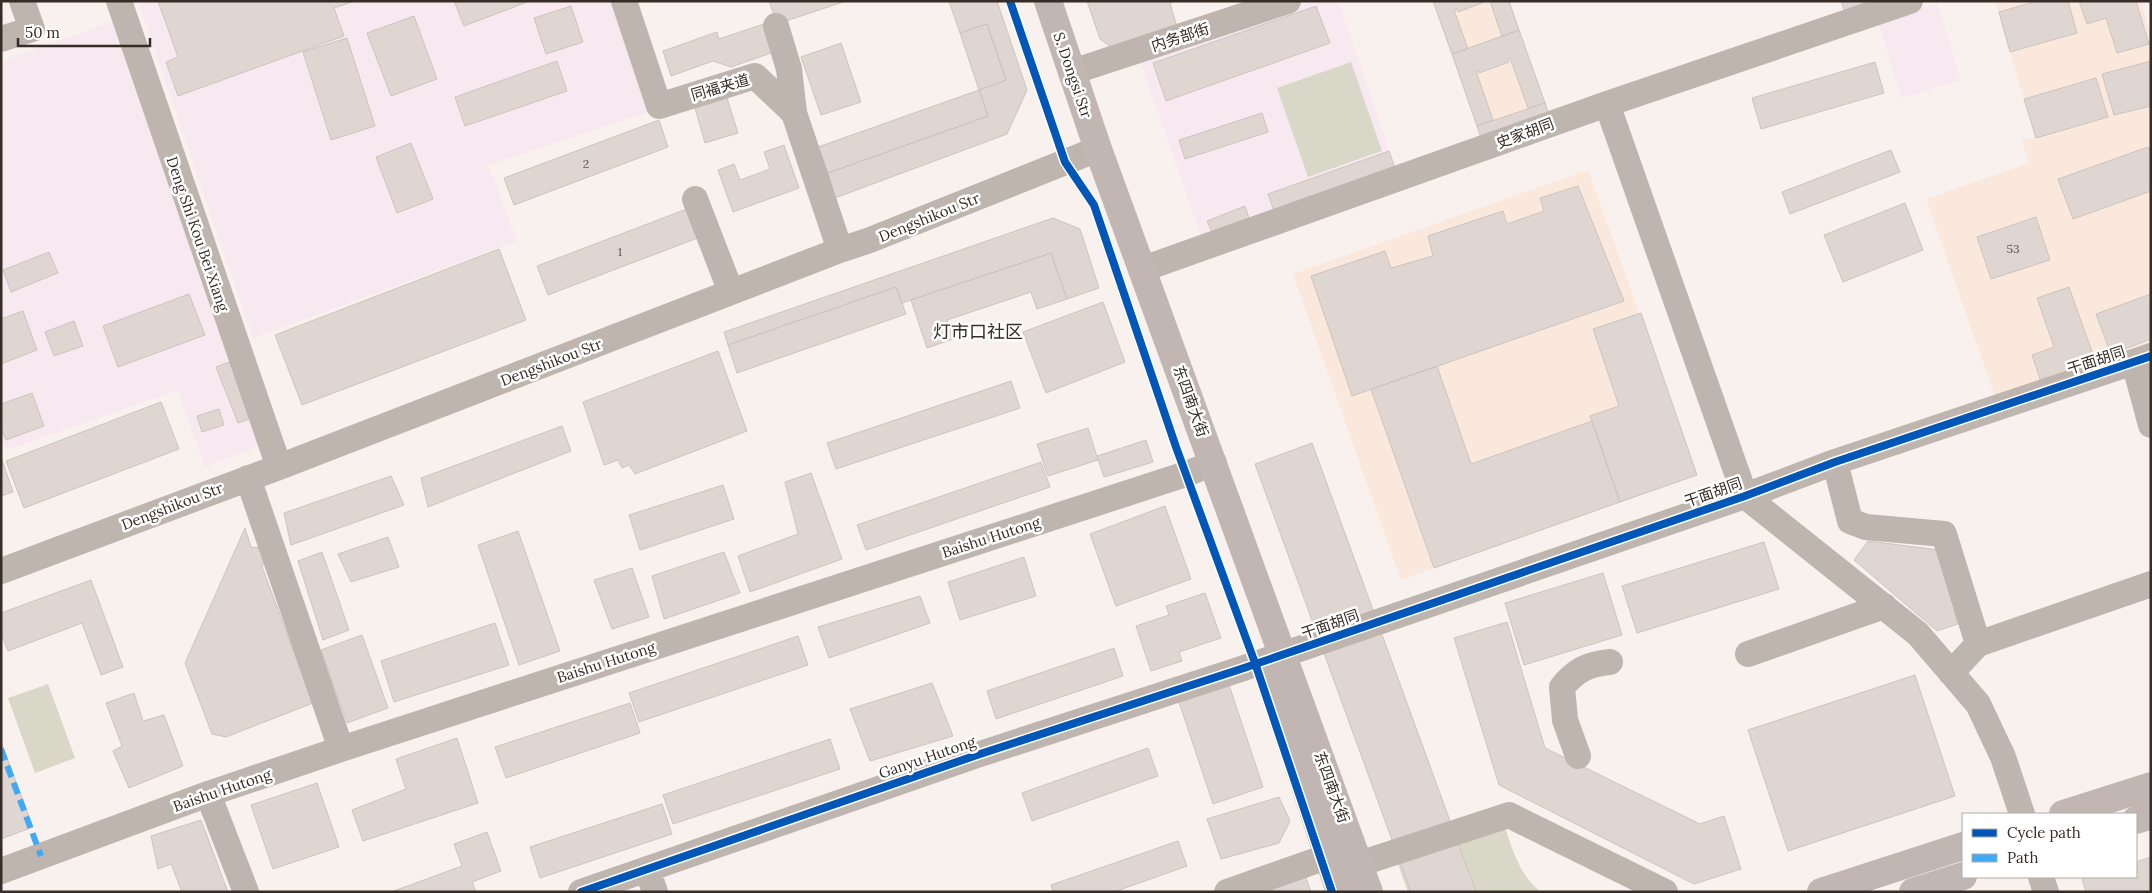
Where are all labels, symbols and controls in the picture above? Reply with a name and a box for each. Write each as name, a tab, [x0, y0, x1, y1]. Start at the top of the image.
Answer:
scale bar	[18, 15, 150, 47]
street label: 内务部街	[1149, 19, 1211, 55]
text: 50 m	[25, 23, 60, 42]
street label: S. Dongsi Str	[1049, 30, 1097, 121]
street label: 同福夹道	[689, 70, 751, 104]
street label: 史家胡同	[1494, 114, 1556, 152]
street label: Deng Shi Kou Bei Xiang	[163, 154, 234, 315]
house number: 2	[583, 156, 589, 171]
street label: Dengshikou Str	[876, 188, 983, 246]
house number: 53	[2006, 241, 2020, 256]
house number: 1	[618, 244, 622, 259]
district label: 灯市口社区	[933, 320, 1023, 343]
street label: Dengshikou Str	[498, 334, 605, 390]
street label: 干面胡同	[2065, 342, 2127, 378]
street label: 东四南大街	[1169, 363, 1213, 439]
street label: 干面胡同	[1682, 473, 1744, 511]
street label: Dengshikou Str	[119, 478, 226, 534]
street label: Baishu Hutong	[939, 512, 1043, 562]
street label: 干面胡同	[1299, 605, 1361, 643]
street label: Baishu Hutong	[554, 637, 658, 687]
street label: Ganyu Hutong	[876, 731, 979, 782]
street label: 东四南大街	[1310, 749, 1354, 825]
street label: Baishu Hutong	[170, 764, 274, 816]
legend	[1962, 813, 2137, 878]
text: Cycle path	[2007, 823, 2081, 842]
text: Path	[2007, 848, 2038, 867]

